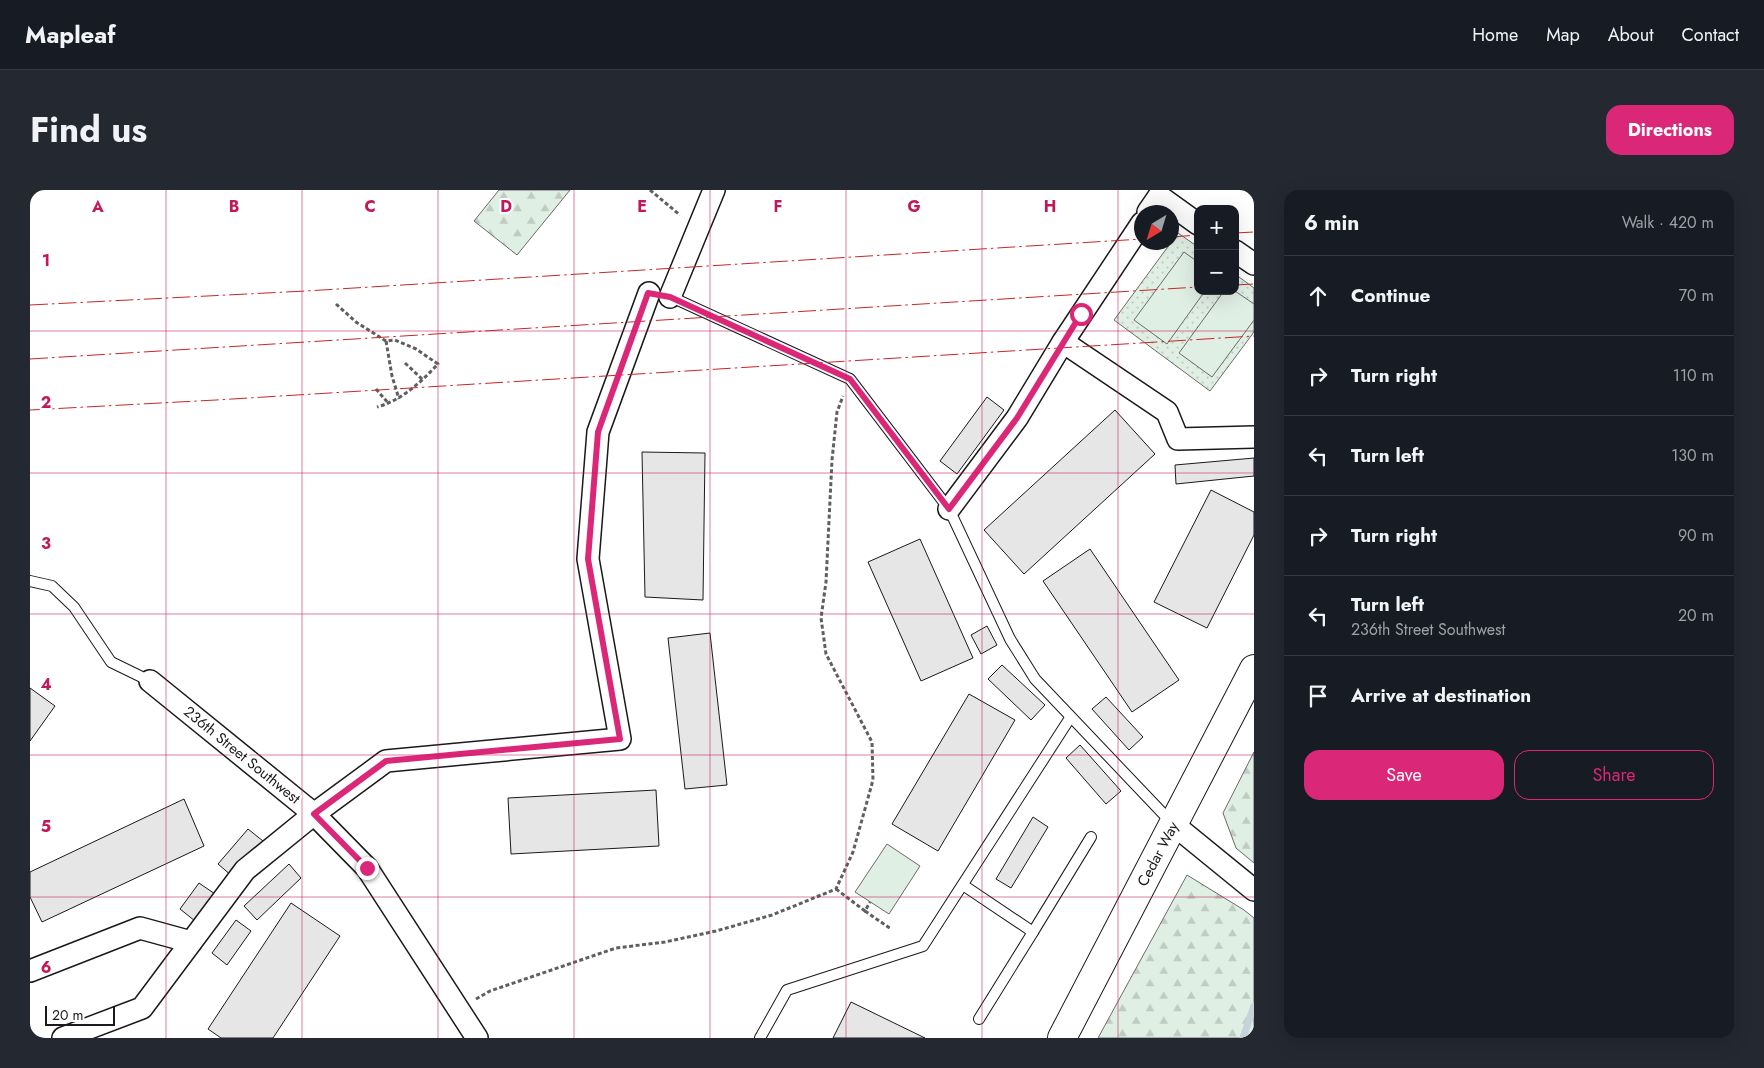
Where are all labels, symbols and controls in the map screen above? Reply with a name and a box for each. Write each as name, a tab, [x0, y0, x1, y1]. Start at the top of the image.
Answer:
text: Mapleaf	[25, 17, 116, 52]
text: Home	[1472, 22, 1518, 48]
text: Map	[1546, 22, 1580, 48]
text: About	[1608, 22, 1653, 48]
text: Contact	[1681, 22, 1739, 48]
text: Find us	[30, 105, 147, 155]
button: Directions	[1606, 105, 1734, 155]
text: A	[91, 195, 104, 218]
text: B	[229, 195, 239, 218]
text: C	[364, 195, 376, 218]
text: D	[500, 195, 512, 218]
text: E	[637, 195, 647, 218]
text: F	[774, 195, 782, 218]
text: G	[907, 195, 921, 218]
text: H	[1044, 195, 1056, 218]
north arrow	[1134, 205, 1179, 250]
map controls	[1194, 205, 1239, 295]
button: +	[1194, 205, 1239, 250]
text: 6 min	[1304, 208, 1359, 238]
text: Walk · 420 m	[1622, 211, 1714, 234]
text: 1	[42, 249, 50, 272]
button: −	[1194, 250, 1239, 295]
icon: ahead	[1304, 282, 1332, 310]
text: Continue	[1351, 282, 1430, 309]
text: 70 m	[1679, 284, 1714, 307]
route start	[1070, 303, 1093, 326]
icon: right	[1304, 362, 1332, 390]
text: Turn right	[1351, 362, 1437, 389]
text: 110 m	[1673, 364, 1714, 387]
text: 2	[41, 391, 51, 414]
icon: left	[1304, 442, 1332, 470]
text: Turn left	[1351, 442, 1424, 469]
text: 130 m	[1671, 444, 1714, 467]
icon: right	[1304, 522, 1332, 550]
text: Turn right	[1351, 522, 1437, 549]
text: 90 m	[1678, 524, 1714, 547]
text: 3	[41, 532, 51, 555]
text: Turn left	[1351, 591, 1424, 618]
icon: left	[1304, 602, 1332, 630]
text: 20 m	[1678, 604, 1714, 627]
text: 236th Street Southwest	[1351, 618, 1505, 641]
text: 4	[40, 673, 52, 696]
icon: arrive	[1304, 682, 1332, 710]
text: Arrive at destination	[1351, 682, 1531, 709]
street label: 236th Street Southwest	[179, 701, 305, 809]
button: Save	[1304, 750, 1504, 800]
button: Share	[1514, 750, 1714, 800]
text: 5	[41, 815, 51, 838]
street label: Cedar Way	[1132, 817, 1184, 890]
route end	[356, 857, 379, 880]
text: 6	[41, 956, 51, 979]
scale bar	[45, 1003, 115, 1026]
text: 20 m	[52, 1005, 84, 1025]

